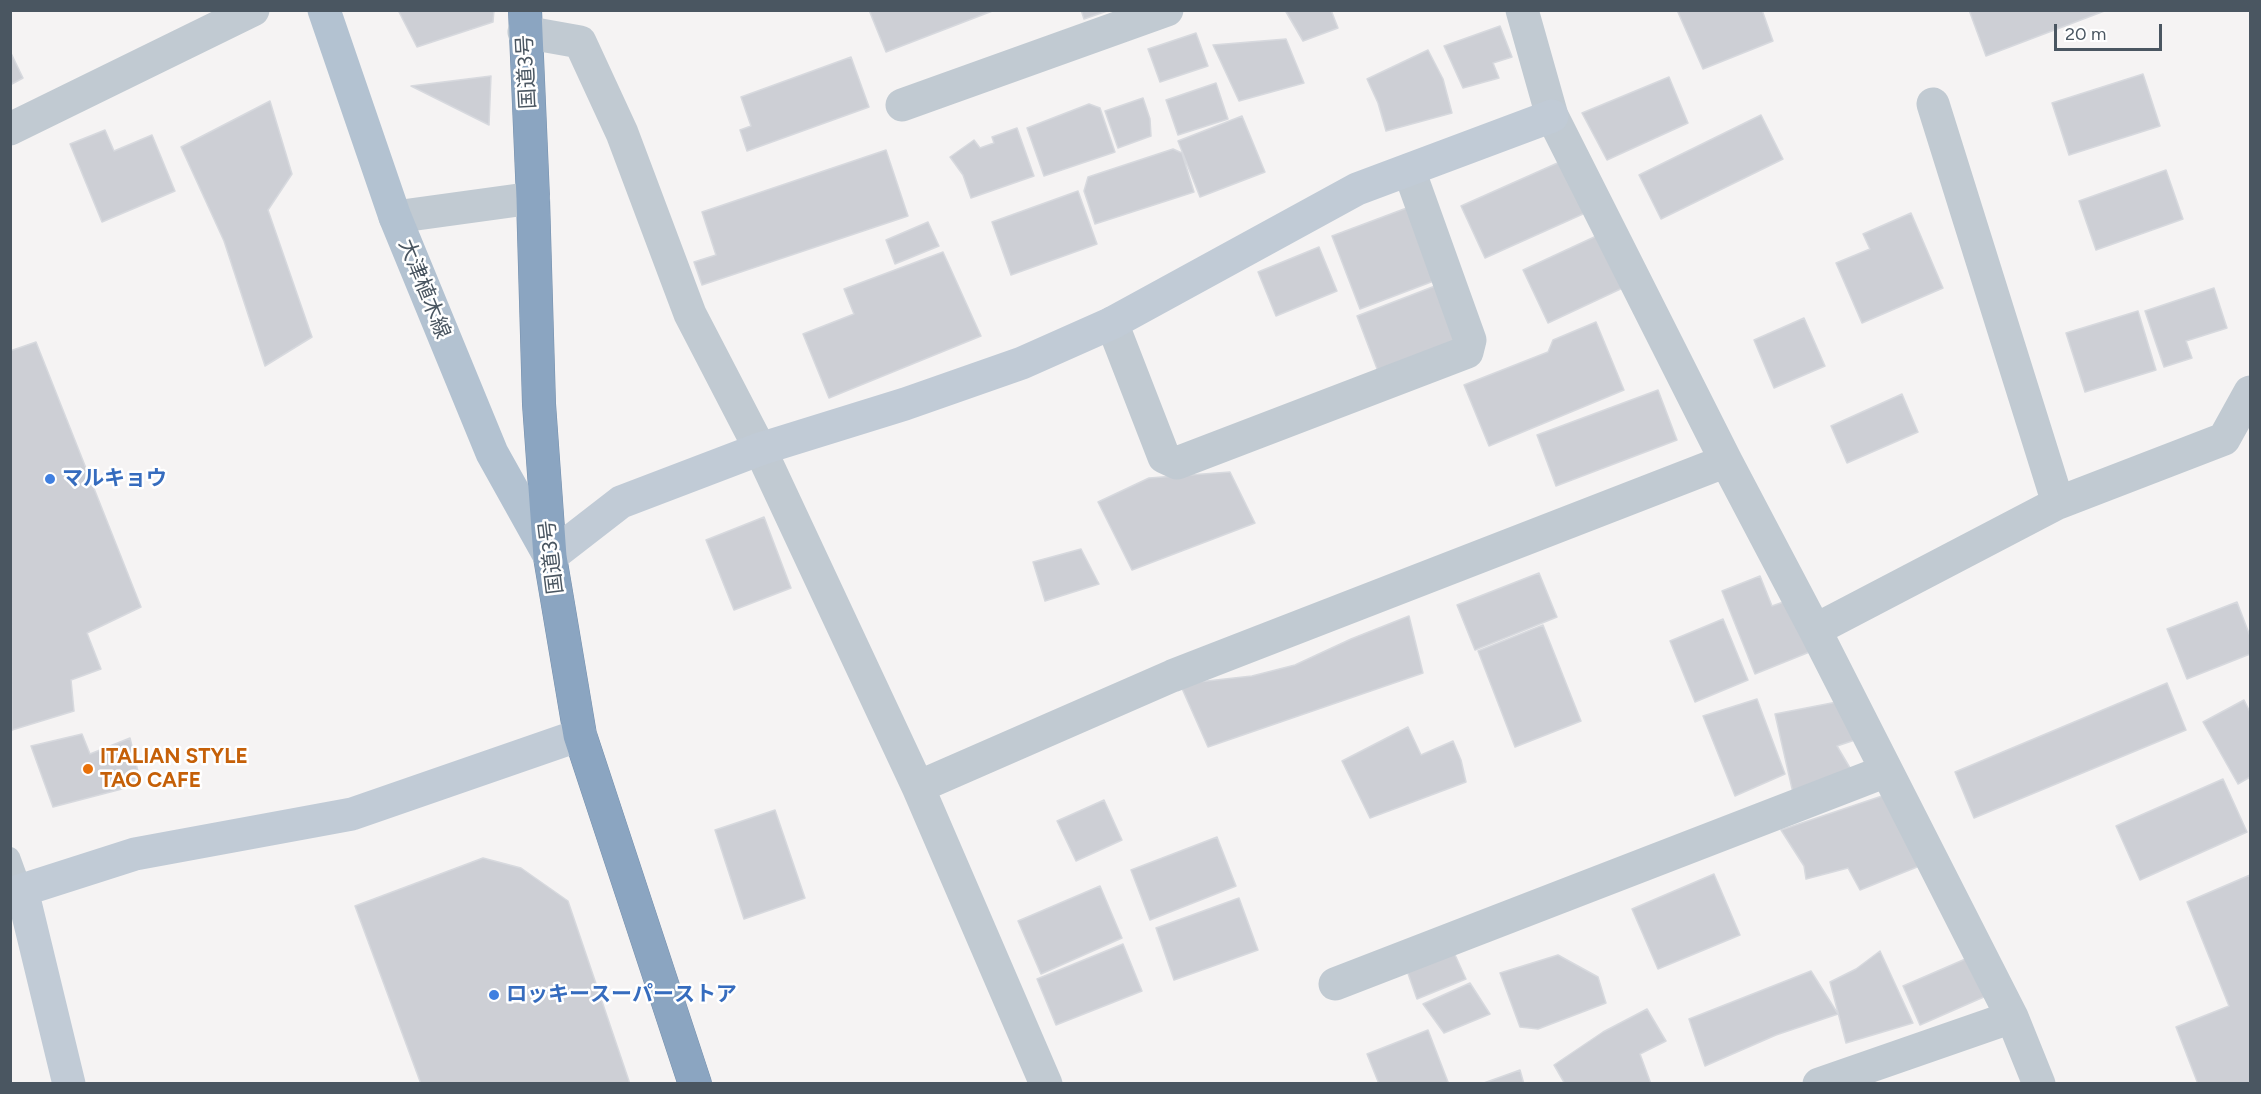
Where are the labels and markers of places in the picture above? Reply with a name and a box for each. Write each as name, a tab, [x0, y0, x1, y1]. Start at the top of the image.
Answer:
place label: マルキョウ	[62, 466, 167, 492]
marker: マルキョウ	[43, 472, 57, 486]
place label: ITALIAN STYLE TAO CAFE	[100, 744, 248, 794]
marker: ITALIAN STYLE TAO CAFE	[81, 762, 95, 776]
place label: ロッキースーパーストア	[506, 982, 737, 1008]
marker: ロッキースーパーストア	[487, 988, 501, 1002]

